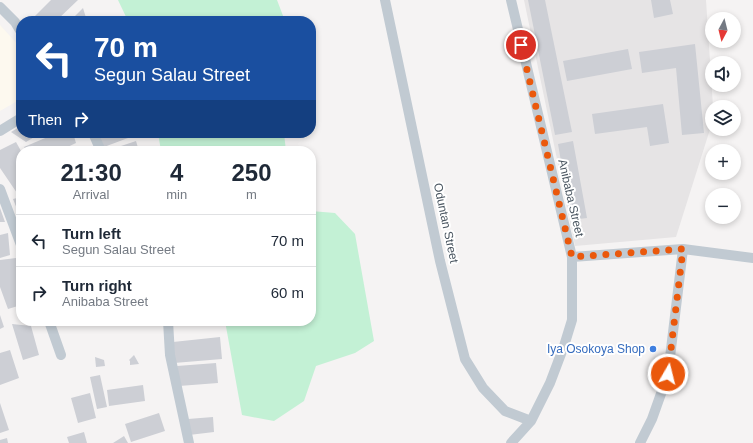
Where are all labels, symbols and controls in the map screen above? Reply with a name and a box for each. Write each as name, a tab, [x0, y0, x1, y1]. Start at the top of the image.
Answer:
north arrow	[705, 12, 741, 48]
map controls	[705, 12, 741, 224]
pin	[504, 28, 538, 62]
icon: left	[28, 32, 80, 84]
text: 70 m	[94, 32, 158, 63]
icon: arrive	[510, 34, 532, 56]
button: sound	[705, 56, 741, 92]
text: Segun Salau Street	[94, 65, 250, 85]
button: layers	[705, 100, 741, 136]
icon: right	[70, 108, 92, 130]
text: Then	[28, 111, 62, 128]
button: +	[705, 144, 741, 180]
street label: Anibaba Street	[555, 158, 587, 239]
text: 21:30	[60, 159, 122, 186]
text: 4	[170, 159, 183, 186]
text: 250	[232, 159, 272, 186]
street label: Oduntan Street	[431, 182, 461, 265]
text: Arrival	[73, 187, 110, 202]
text: min	[166, 187, 187, 202]
text: m	[246, 187, 257, 202]
button: −	[705, 188, 741, 224]
text: Turn left	[62, 225, 121, 242]
icon: left	[28, 230, 50, 252]
text: 70 m	[271, 232, 304, 249]
text: Segun Salau Street	[62, 242, 175, 257]
text: Turn right	[62, 277, 132, 294]
icon: right	[28, 282, 50, 304]
text: 60 m	[271, 284, 304, 301]
text: Anibaba Street	[62, 294, 148, 309]
place label: Iya Osokoya Shop	[547, 342, 645, 356]
marker: Iya Osokoya Shop	[648, 344, 658, 354]
position arrow	[647, 353, 689, 395]

